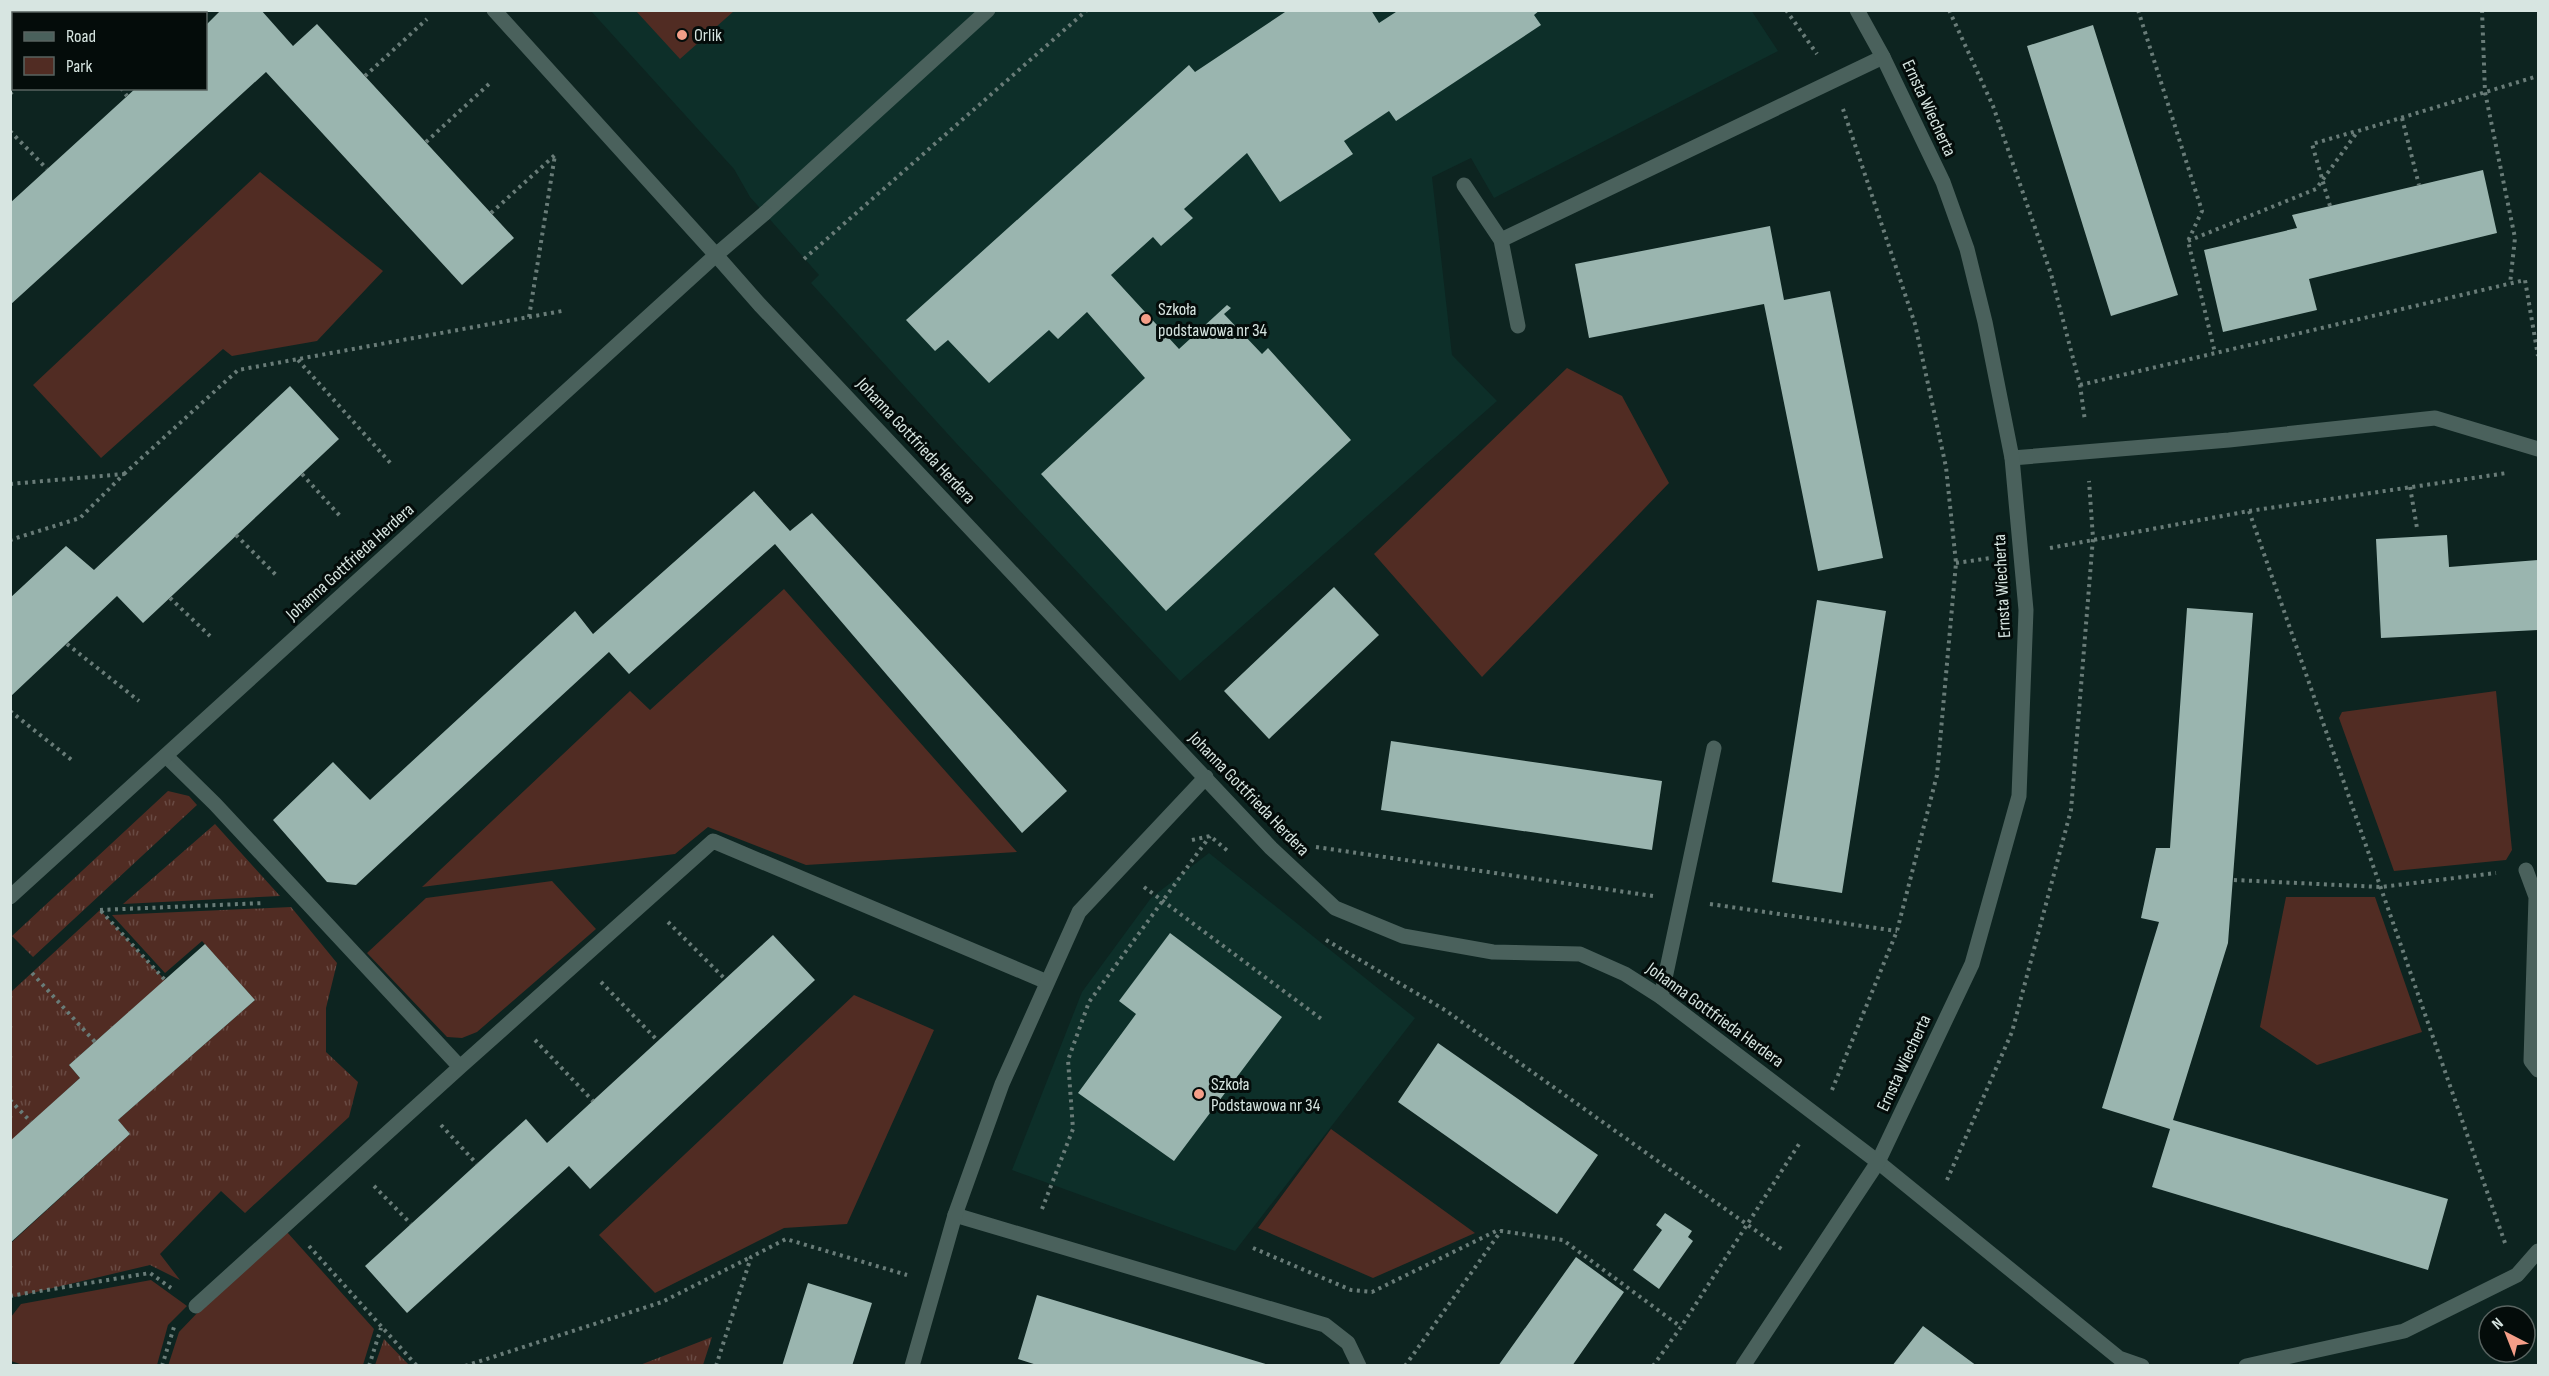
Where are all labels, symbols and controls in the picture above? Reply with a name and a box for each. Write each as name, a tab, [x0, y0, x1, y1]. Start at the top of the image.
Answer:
legend	[12, 12, 207, 90]
place label: Orlik	[694, 25, 722, 46]
text: Road	[66, 26, 96, 47]
marker: Orlik	[675, 28, 689, 42]
text: Park	[66, 56, 92, 77]
street label: Ernsta Wiecherta	[1897, 56, 1961, 160]
place label: Szkoła podstawowa nr 34	[1158, 299, 1268, 341]
marker: Szkoła podstawowa nr 34	[1139, 312, 1153, 326]
street label: Johanna Gottfrieda Herdera	[852, 373, 980, 508]
street label: Johanna Gottfrieda Herdera	[281, 499, 418, 626]
street label: Ernsta Wiecherta	[1989, 533, 2015, 639]
street label: Johanna Gottfrieda Herdera	[1184, 727, 1314, 861]
street label: Johanna Gottfrieda Herdera	[1641, 958, 1788, 1072]
street label: Ernsta Wiecherta	[1872, 1011, 1936, 1115]
place label: Szkoła Podstawowa nr 34	[1211, 1074, 1321, 1116]
marker: Szkoła Podstawowa nr 34	[1192, 1087, 1206, 1101]
north arrow	[2477, 1304, 2537, 1364]
text: N	[2488, 1314, 2507, 1334]

